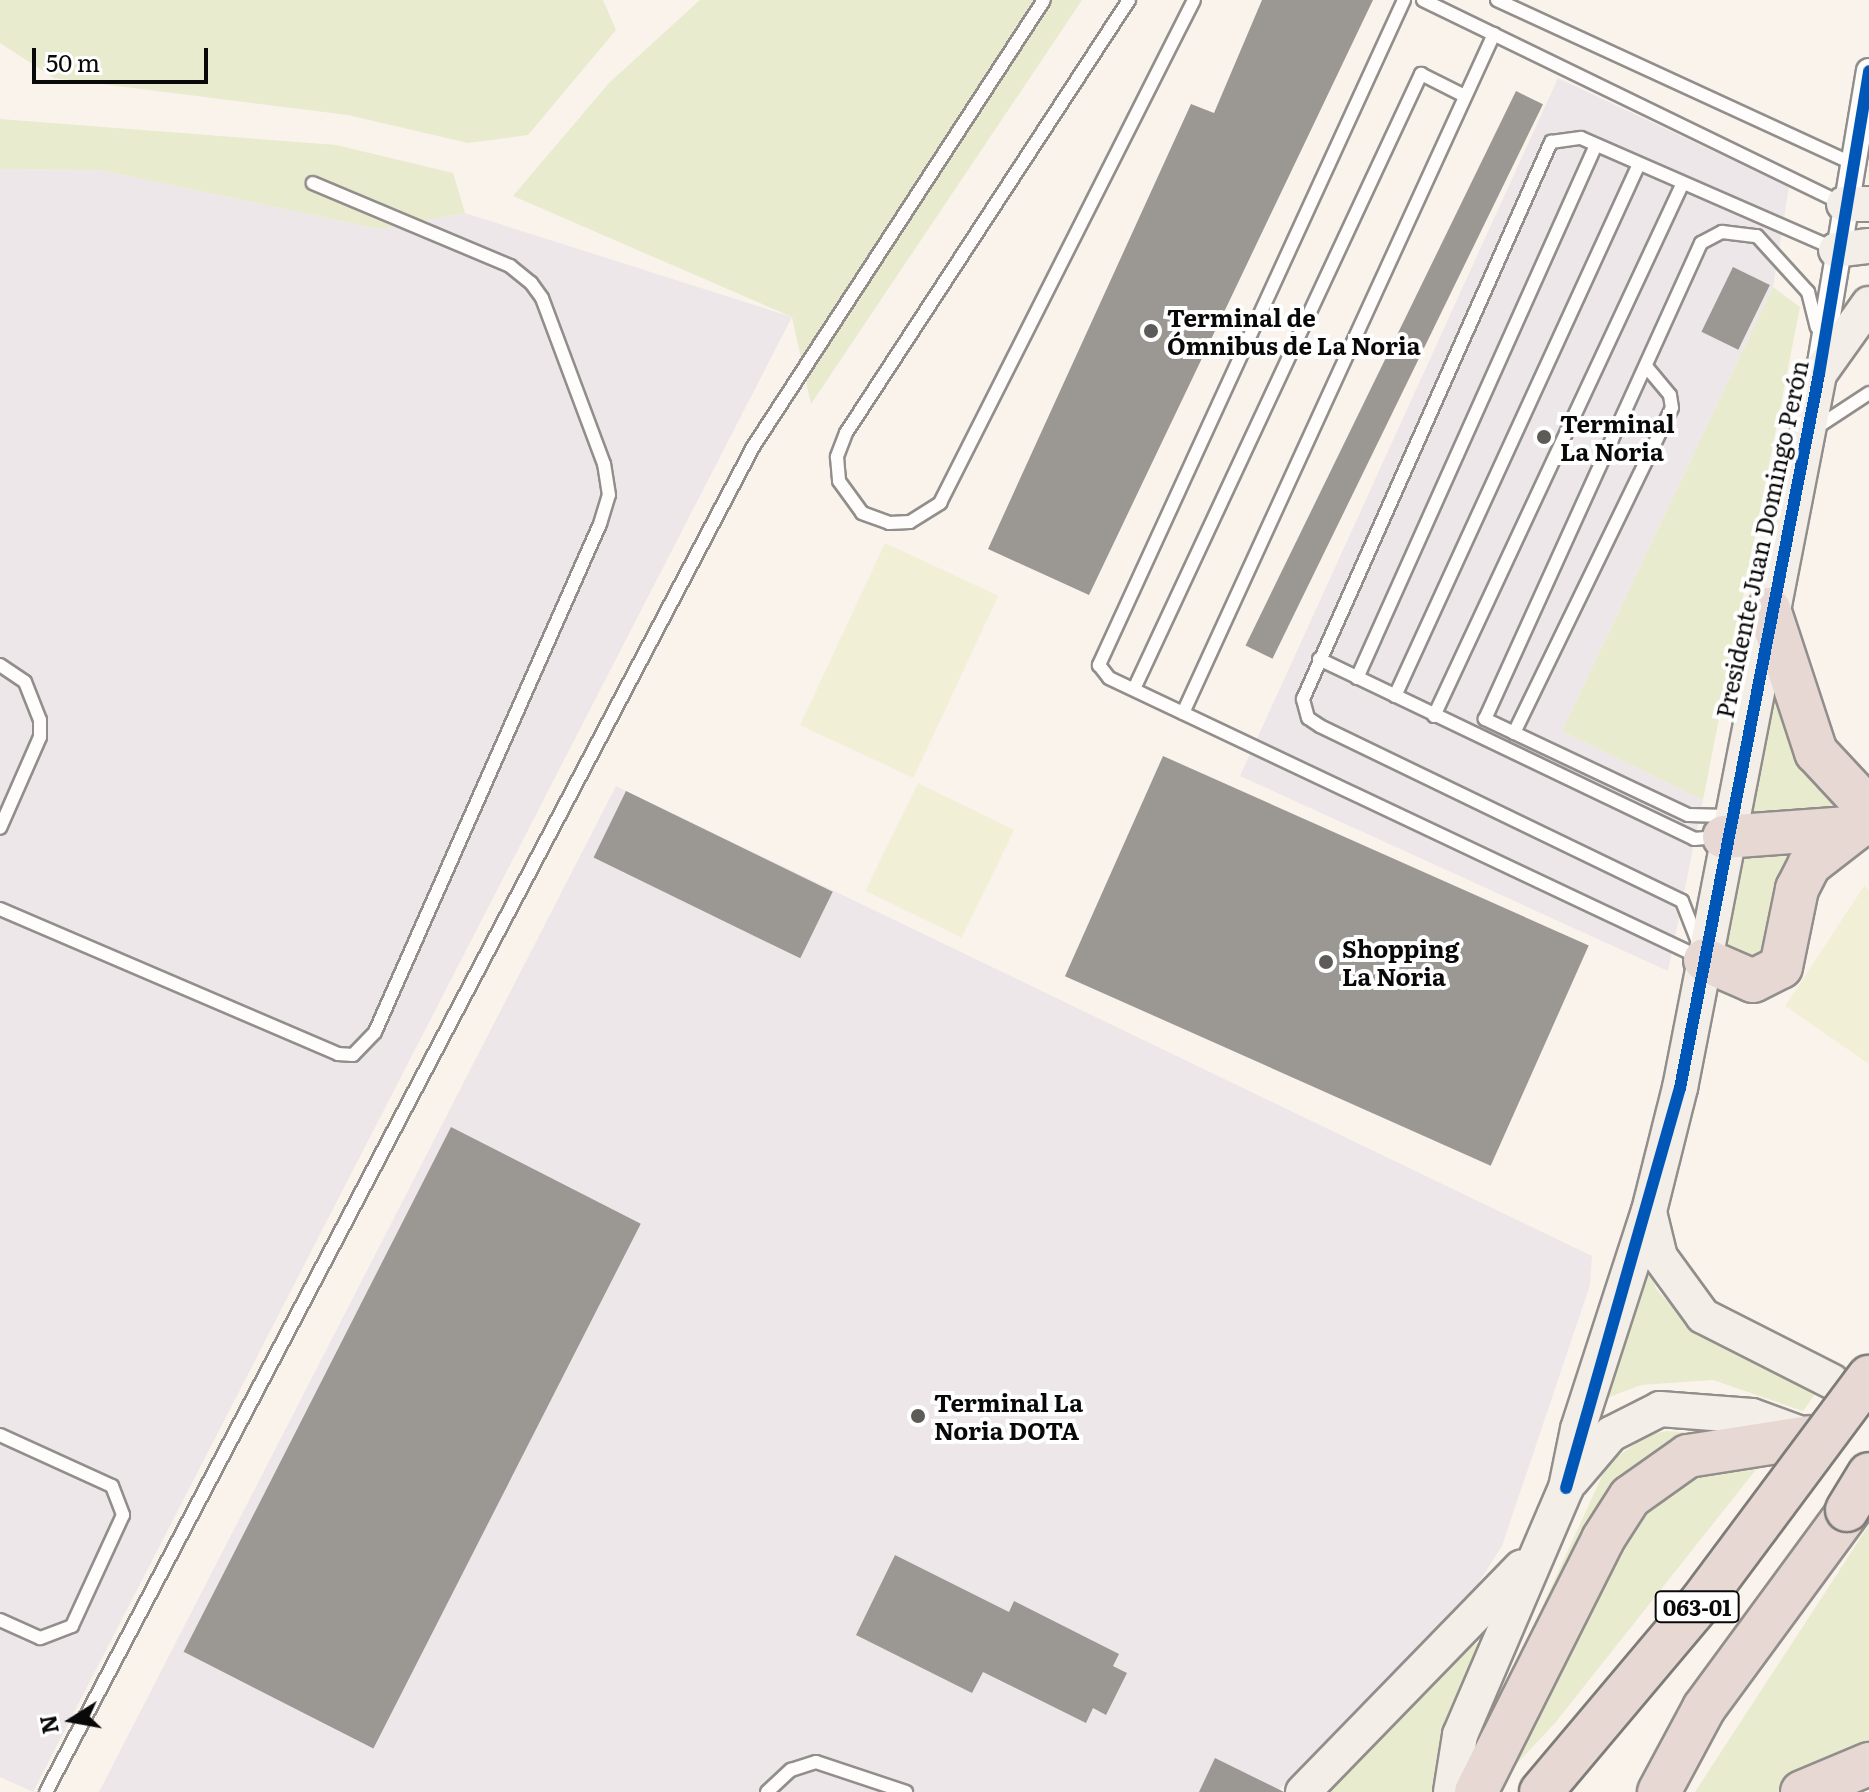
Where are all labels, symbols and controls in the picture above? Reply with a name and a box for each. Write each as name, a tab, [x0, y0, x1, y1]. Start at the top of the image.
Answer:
scale bar	[36, 32, 212, 82]
text: 50 m	[46, 44, 100, 79]
place label: Terminal de Ómnibus de La Noria	[1167, 303, 1421, 359]
marker: Terminal de Ómnibus de La Noria	[1142, 322, 1160, 340]
street label: Presidente Juan Domingo Perón	[1709, 357, 1813, 721]
place label: Terminal La Noria	[1560, 409, 1675, 465]
marker: Terminal La Noria	[1535, 428, 1553, 446]
place label: Shopping La Noria	[1342, 934, 1459, 990]
marker: Shopping La Noria	[1317, 953, 1335, 971]
place label: Terminal La Noria DOTA	[934, 1388, 1083, 1444]
marker: Terminal La Noria DOTA	[909, 1407, 927, 1425]
road number: 063-01	[1653, 1589, 1741, 1625]
north arrow	[32, 1680, 112, 1760]
text: N	[30, 1712, 66, 1737]

